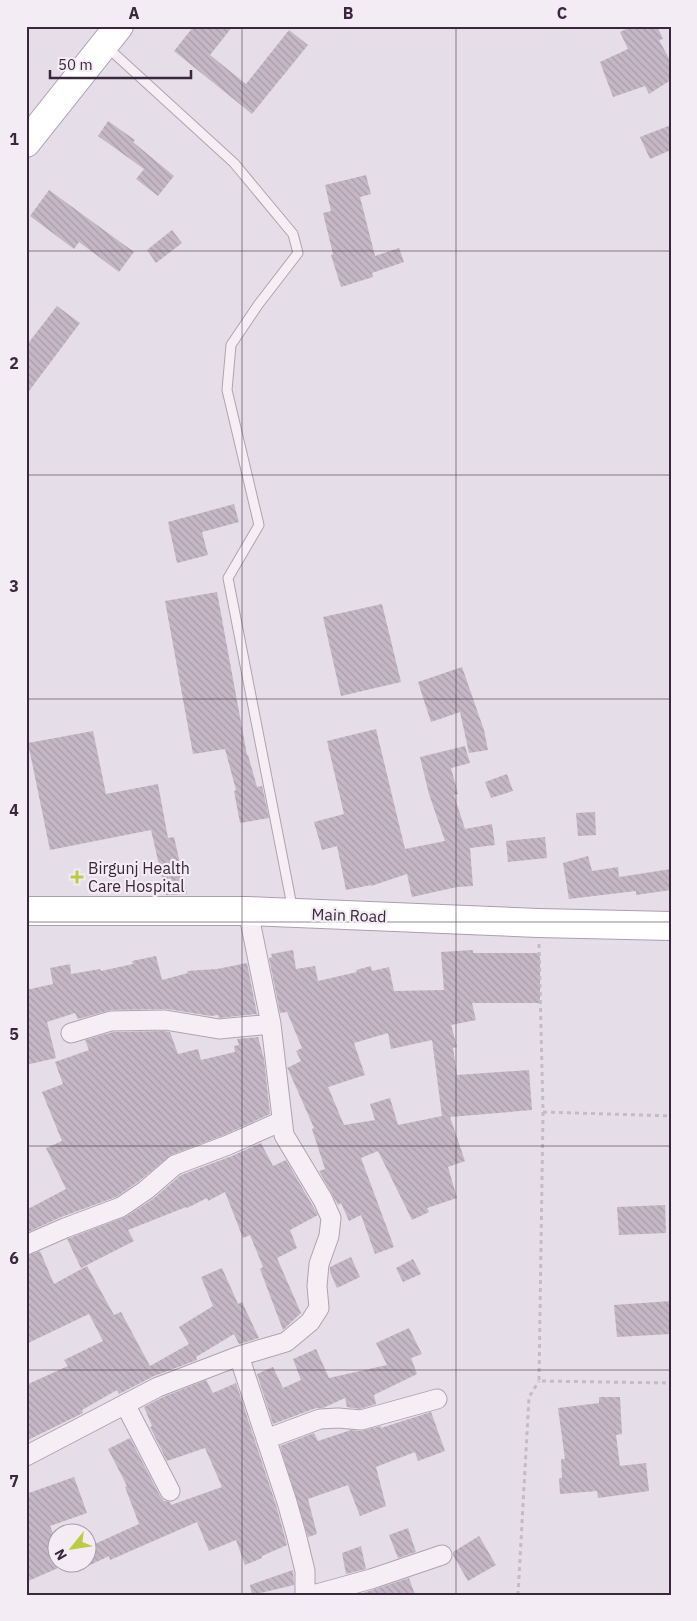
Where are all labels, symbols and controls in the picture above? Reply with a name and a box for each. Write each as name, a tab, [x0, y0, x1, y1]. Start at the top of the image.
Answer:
text: A	[129, 3, 140, 23]
text: B	[343, 3, 354, 23]
text: C	[557, 3, 567, 23]
scale bar	[50, 48, 191, 80]
text: 50 m	[58, 55, 93, 74]
text: 1	[9, 129, 19, 149]
text: 2	[9, 353, 19, 373]
text: 3	[9, 576, 19, 596]
text: 4	[9, 800, 19, 820]
place label: Birgunj Health Care Hospital	[88, 858, 190, 896]
marker: Birgunj Health Care Hospital	[70, 870, 84, 884]
street label: Main Road	[311, 904, 387, 926]
text: 5	[9, 1024, 19, 1044]
text: 6	[9, 1248, 19, 1268]
text: 7	[9, 1471, 19, 1491]
north arrow	[48, 1524, 98, 1574]
text: N	[50, 1546, 71, 1563]

